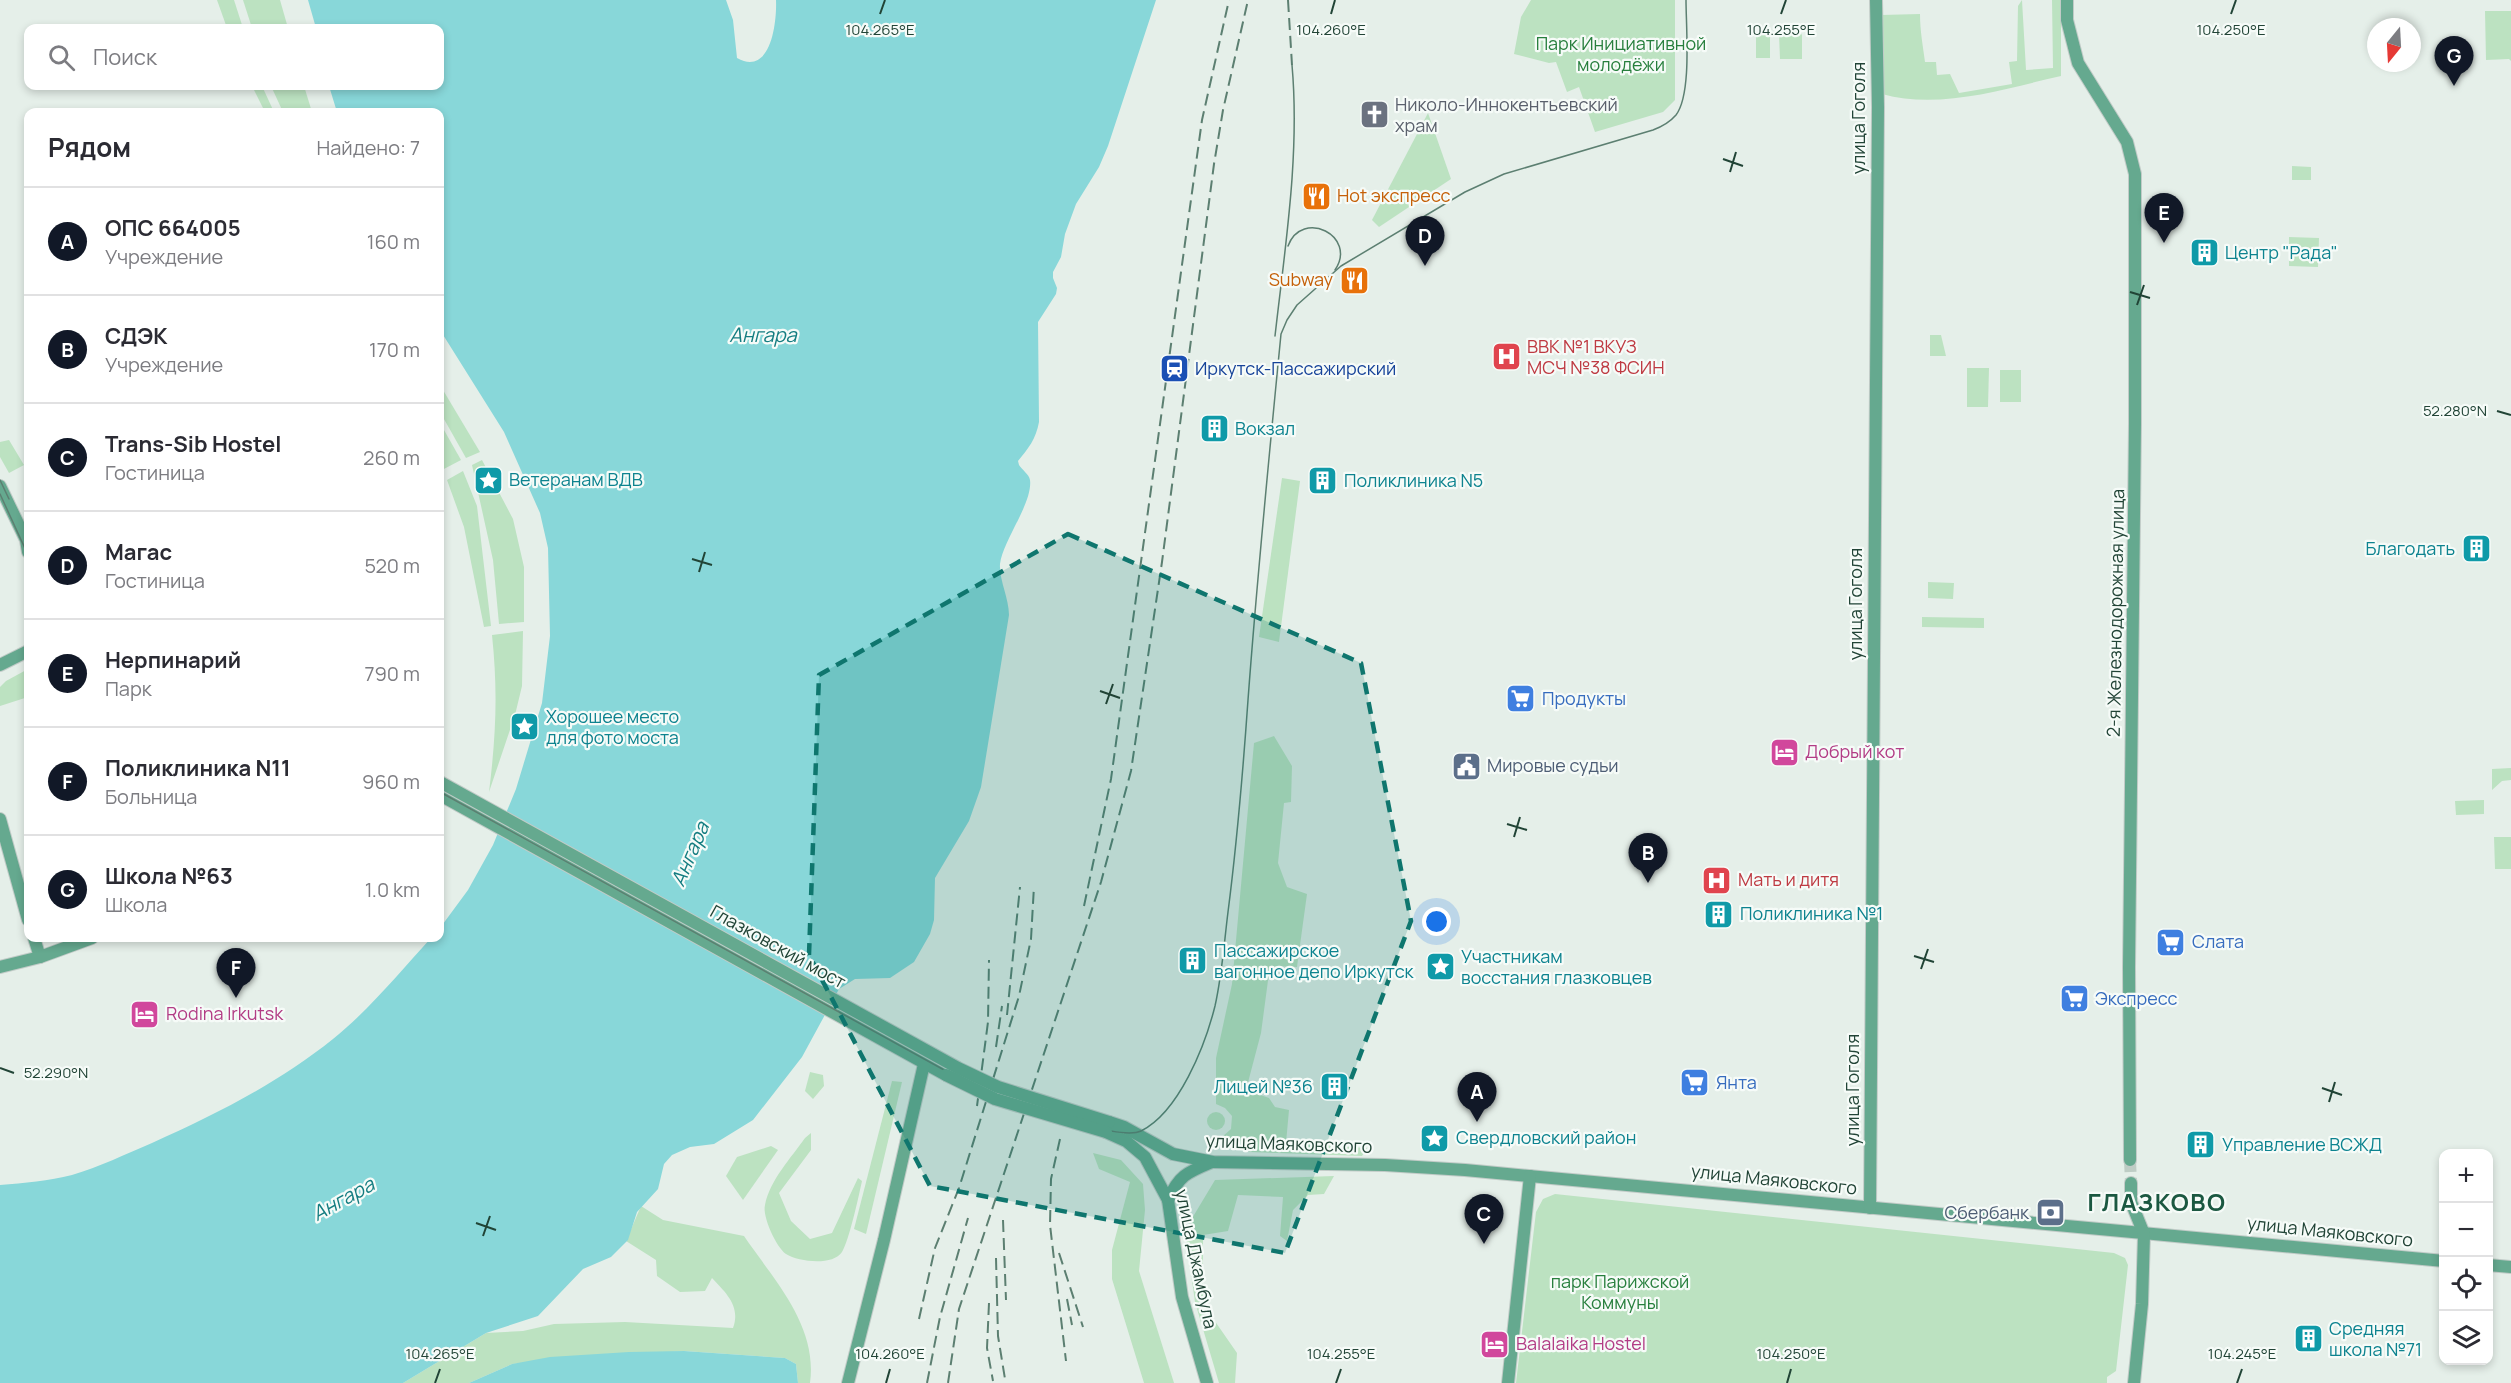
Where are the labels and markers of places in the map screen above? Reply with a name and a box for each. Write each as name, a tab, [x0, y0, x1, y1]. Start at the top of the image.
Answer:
pin: G	[2434, 36, 2474, 86]
place label: Николо-Иннокентьевский храм	[1395, 92, 1618, 137]
church icon: Николо-Иннокентьевский храм	[1358, 99, 1390, 131]
restaurant icon: Hot экспресс	[1300, 180, 1332, 212]
place label: Hot экспресс	[1337, 183, 1451, 207]
pin: E	[2144, 194, 2184, 243]
pin: D	[1406, 216, 1444, 266]
building icon: Центр "Рада"	[2188, 237, 2220, 269]
place label: Центр "Рада"	[2225, 240, 2338, 264]
restaurant icon: Subway	[1338, 264, 1370, 296]
place label: Subway	[1269, 267, 1333, 291]
place label: ВВК №1 ВКУЗ МСЧ №38 ФСИН	[1527, 334, 1664, 379]
hospital icon: ВВК №1 ВКУЗ МСЧ №38 ФСИН	[1490, 341, 1522, 373]
station icon: Иркутск-Пассажирский	[1158, 353, 1190, 385]
place label: Иркутск-Пассажирский	[1195, 356, 1396, 380]
building icon: Вокзал	[1198, 413, 1230, 445]
place label: Вокзал	[1235, 416, 1295, 440]
place icon: Ветеранам ВДВ	[472, 464, 504, 496]
building icon: Поликлиника N5	[1307, 465, 1339, 497]
place label: Ветеранам ВДВ	[509, 467, 643, 491]
place label: Поликлиника N5	[1344, 468, 1483, 492]
building icon: Благодать	[2460, 533, 2492, 565]
place label: Благодать	[2365, 536, 2455, 560]
supermarket icon: Продукты	[1505, 683, 1537, 715]
place label: Продукты	[1542, 686, 1626, 710]
place label: Хорошее место для фото моста	[546, 704, 679, 749]
place icon: Хорошее место для фото моста	[509, 711, 541, 743]
hotel icon: Добрый кот	[1768, 736, 1800, 768]
place label: Добрый кот	[1805, 739, 1904, 763]
public building icon: Мировые судьи	[1450, 750, 1482, 782]
place label: Мировые судьи	[1487, 753, 1619, 777]
pin: B	[1628, 834, 1668, 883]
hospital icon: Мать и дитя	[1701, 864, 1733, 896]
place label: Мать и дитя	[1738, 867, 1839, 891]
building icon: Поликлиника №1	[1703, 898, 1735, 930]
place label: Поликлиника №1	[1740, 901, 1883, 925]
supermarket icon: Слата	[2155, 926, 2187, 958]
place label: Слата	[2192, 929, 2244, 953]
place label: Пассажирское вагонное депо Иркутск	[1214, 938, 1415, 983]
place label: Участникам восстания глазковцев	[1461, 944, 1652, 989]
building icon: Пассажирское вагонное депо Иркутск	[1177, 945, 1209, 977]
pin: F	[216, 948, 256, 998]
place icon: Участникам восстания глазковцев	[1424, 951, 1456, 983]
supermarket icon: Экспресс	[2058, 983, 2090, 1015]
place label: Экспресс	[2095, 986, 2177, 1010]
hotel icon: Rodina Irkutsk	[129, 998, 161, 1030]
place label: Rodina Irkutsk	[166, 1001, 284, 1025]
supermarket icon: Янта	[1679, 1067, 1711, 1099]
place label: Янта	[1716, 1070, 1757, 1094]
building icon: Лицей №36	[1318, 1071, 1350, 1103]
pin: A	[1458, 1072, 1496, 1122]
place label: Лицей №36	[1214, 1074, 1313, 1098]
place icon: Свердловский район	[1419, 1122, 1451, 1154]
place label: Свердловский район	[1456, 1125, 1636, 1149]
building icon: Управление ВСЖД	[2185, 1129, 2217, 1161]
place label: Управление ВСЖД	[2222, 1132, 2382, 1156]
pin: C	[1464, 1194, 1504, 1244]
bank icon: Сбербанк	[2034, 1197, 2066, 1229]
place label: Сбербанк	[1944, 1200, 2030, 1224]
place label: Средняя школа №71	[2329, 1316, 2422, 1361]
building icon: Средняя школа №71	[2292, 1323, 2324, 1355]
hotel icon: Balalaika Hostel	[1479, 1328, 1511, 1360]
place label: Balalaika Hostel	[1516, 1331, 1646, 1355]

